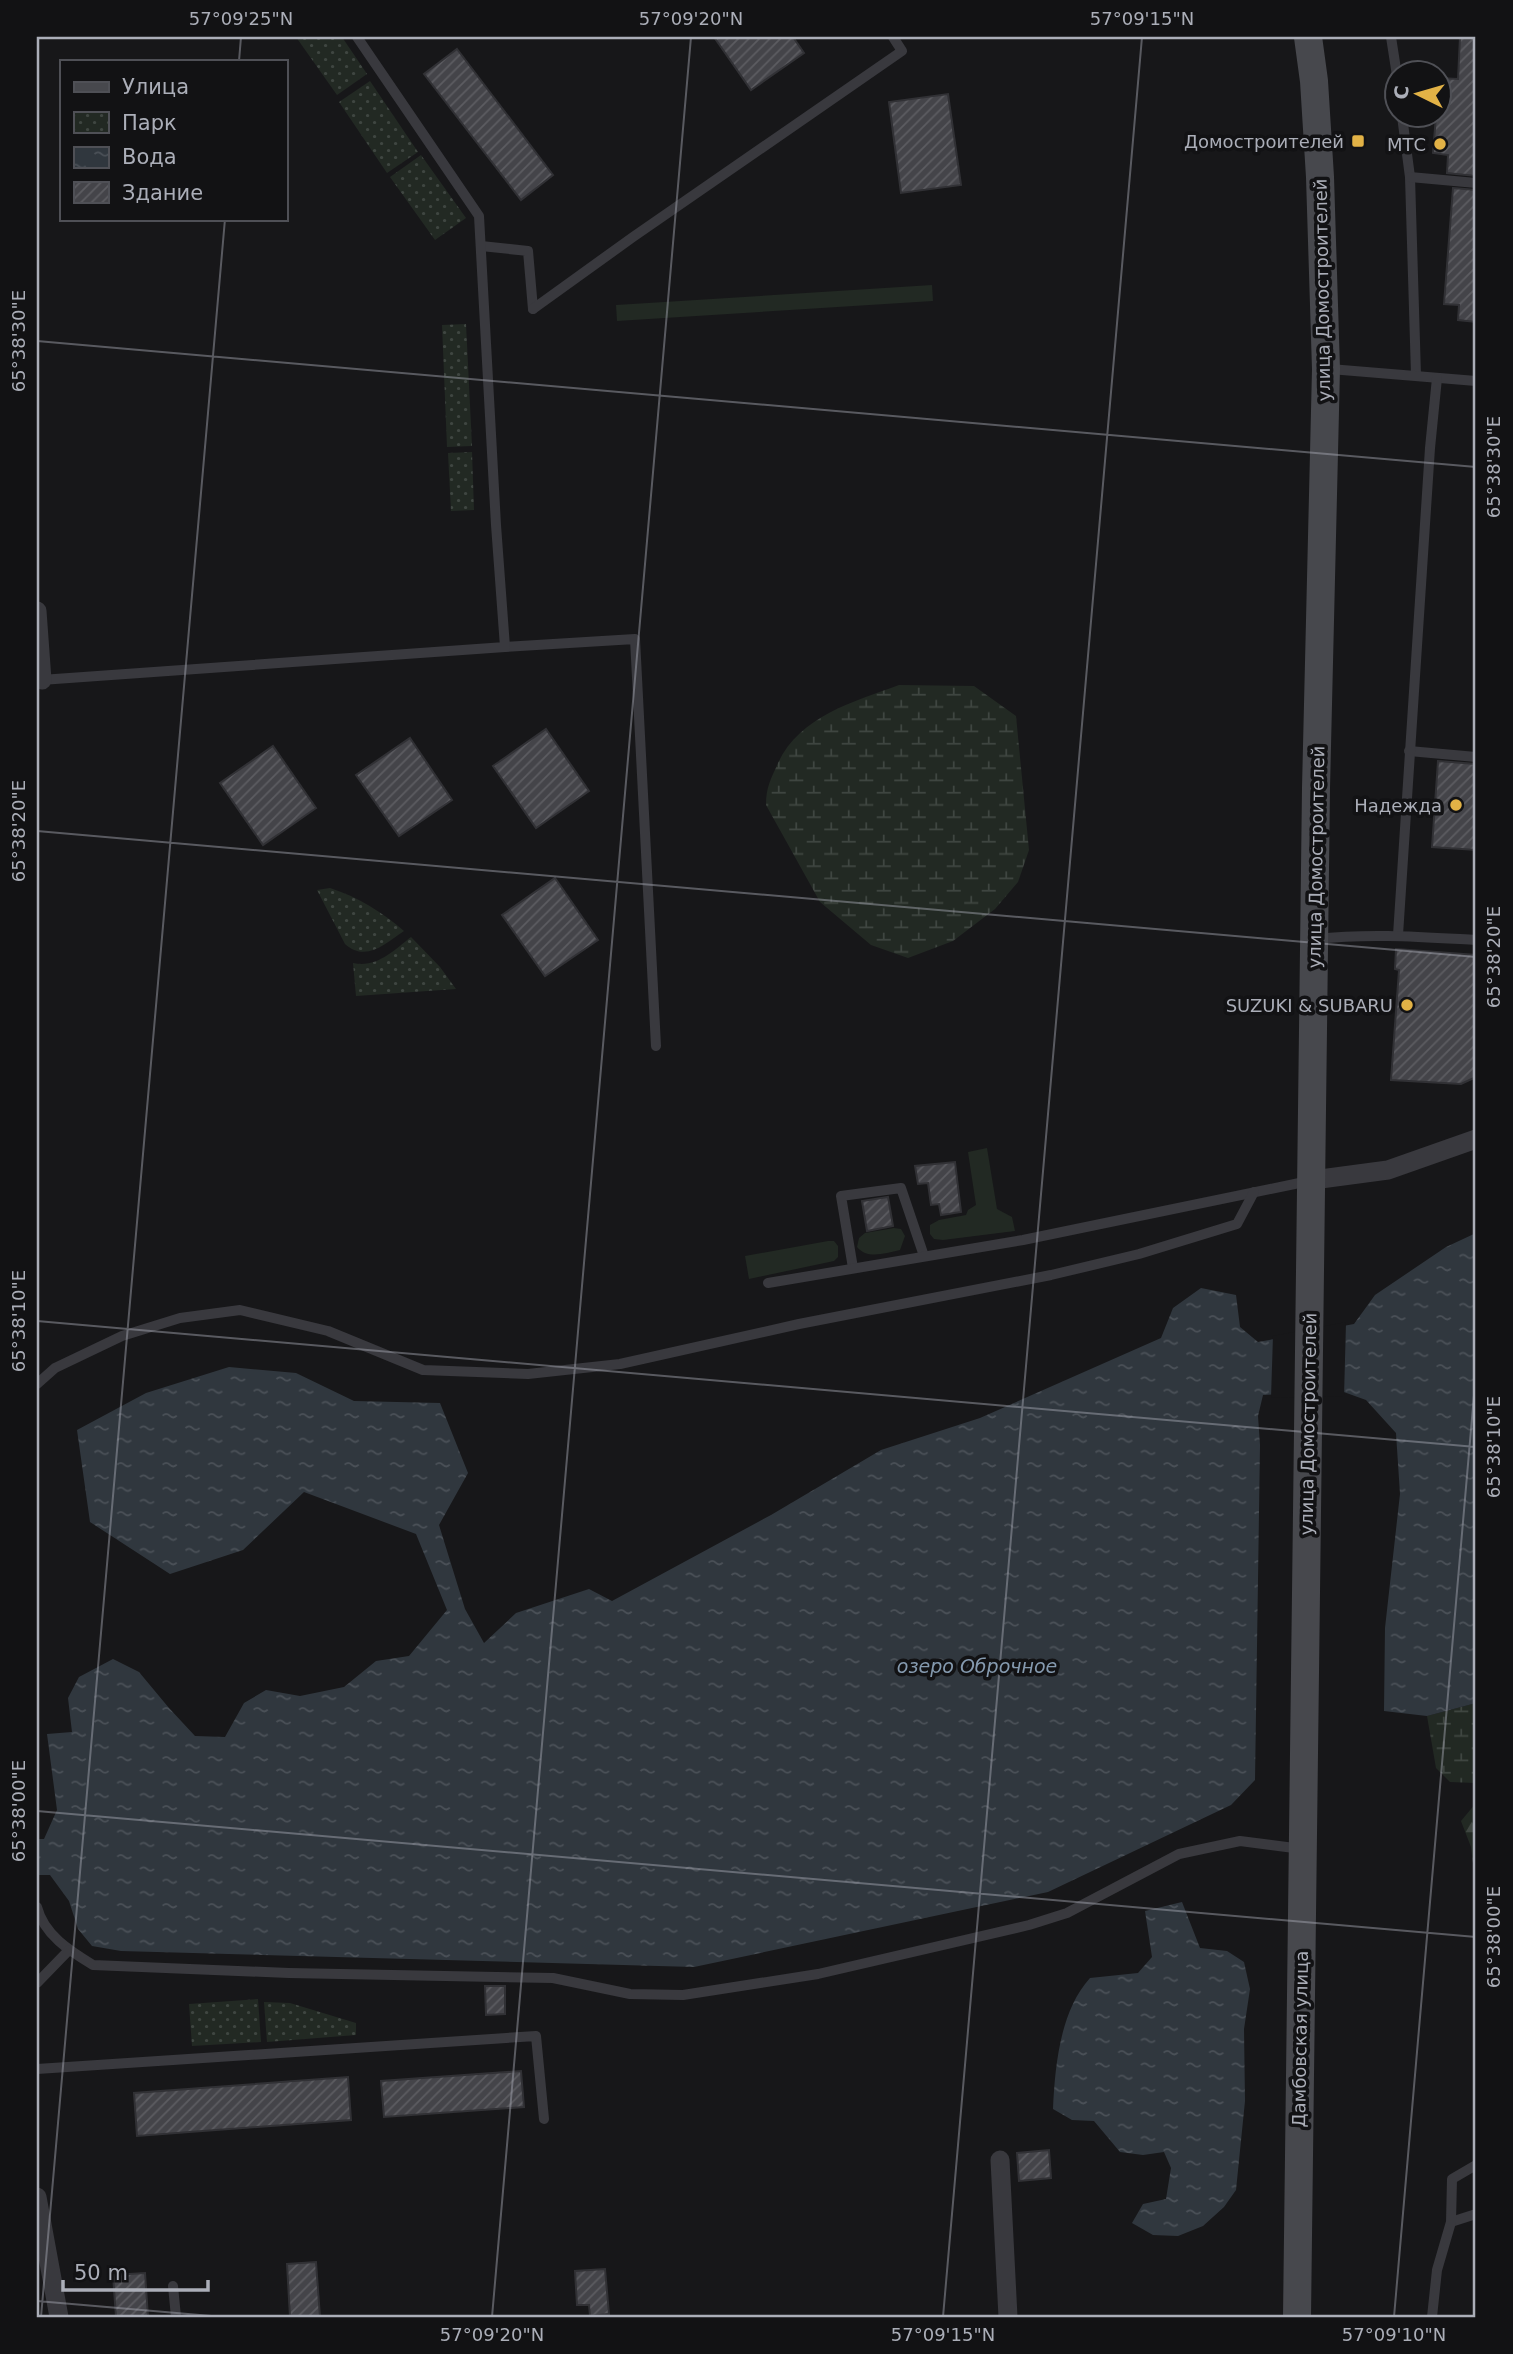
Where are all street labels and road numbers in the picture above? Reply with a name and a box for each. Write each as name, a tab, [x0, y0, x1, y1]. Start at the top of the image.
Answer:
street label: улица Домостроителей	[1310, 178, 1334, 402]
street label: улица Домостроителей	[1304, 745, 1328, 969]
street label: улица Домостроителей	[1296, 1312, 1320, 1536]
street label: Дамбовская улица	[1288, 1950, 1312, 2128]

